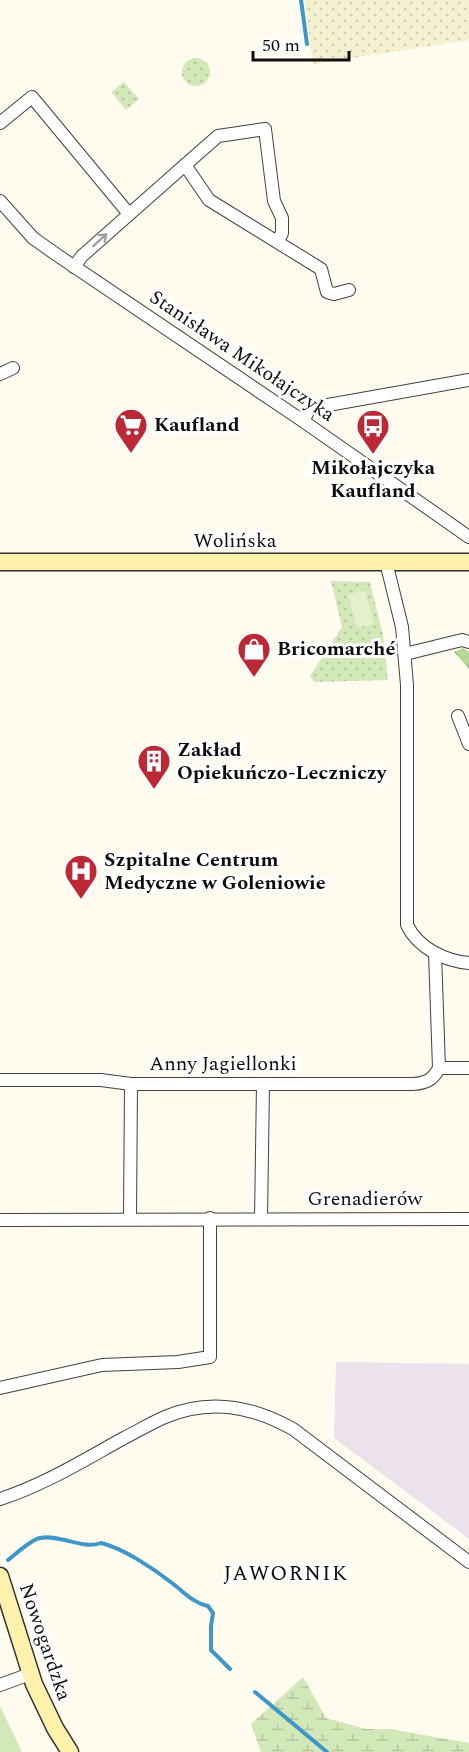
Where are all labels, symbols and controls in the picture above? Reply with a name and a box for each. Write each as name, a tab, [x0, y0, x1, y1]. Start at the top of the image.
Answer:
scale bar	[253, 24, 349, 62]
text: 50 m	[262, 32, 300, 59]
one-way arrow	[92, 233, 107, 247]
street label: Stanisława Mikołajczyka	[143, 283, 341, 430]
supermarket icon: Kaufland	[113, 407, 149, 454]
bus stop icon: Mikołajczyka Kaufland	[355, 408, 391, 455]
place label: Kaufland	[154, 410, 240, 440]
place label: Mikołajczyka Kaufland	[311, 453, 436, 506]
street label: Wolińska	[193, 526, 277, 556]
shop icon: Bricomarché	[236, 631, 272, 678]
place label: Bricomarché	[277, 634, 395, 664]
place label: Zakład Opiekuńczo-Leczniczy	[177, 735, 388, 788]
building icon: Zakład Opiekuńczo-Leczniczy	[136, 743, 172, 790]
place label: Szpitalne Centrum Medyczne w Goleniowie	[104, 845, 326, 898]
hospital icon: Szpitalne Centrum Medyczne w Goleniowie	[63, 853, 99, 900]
street label: Anny Jagiellonki	[149, 1049, 297, 1079]
street label: Grenadierów	[307, 1184, 424, 1214]
district label: JAWORNIK	[223, 1558, 349, 1590]
street label: Nowogardzka	[11, 1579, 79, 1705]

